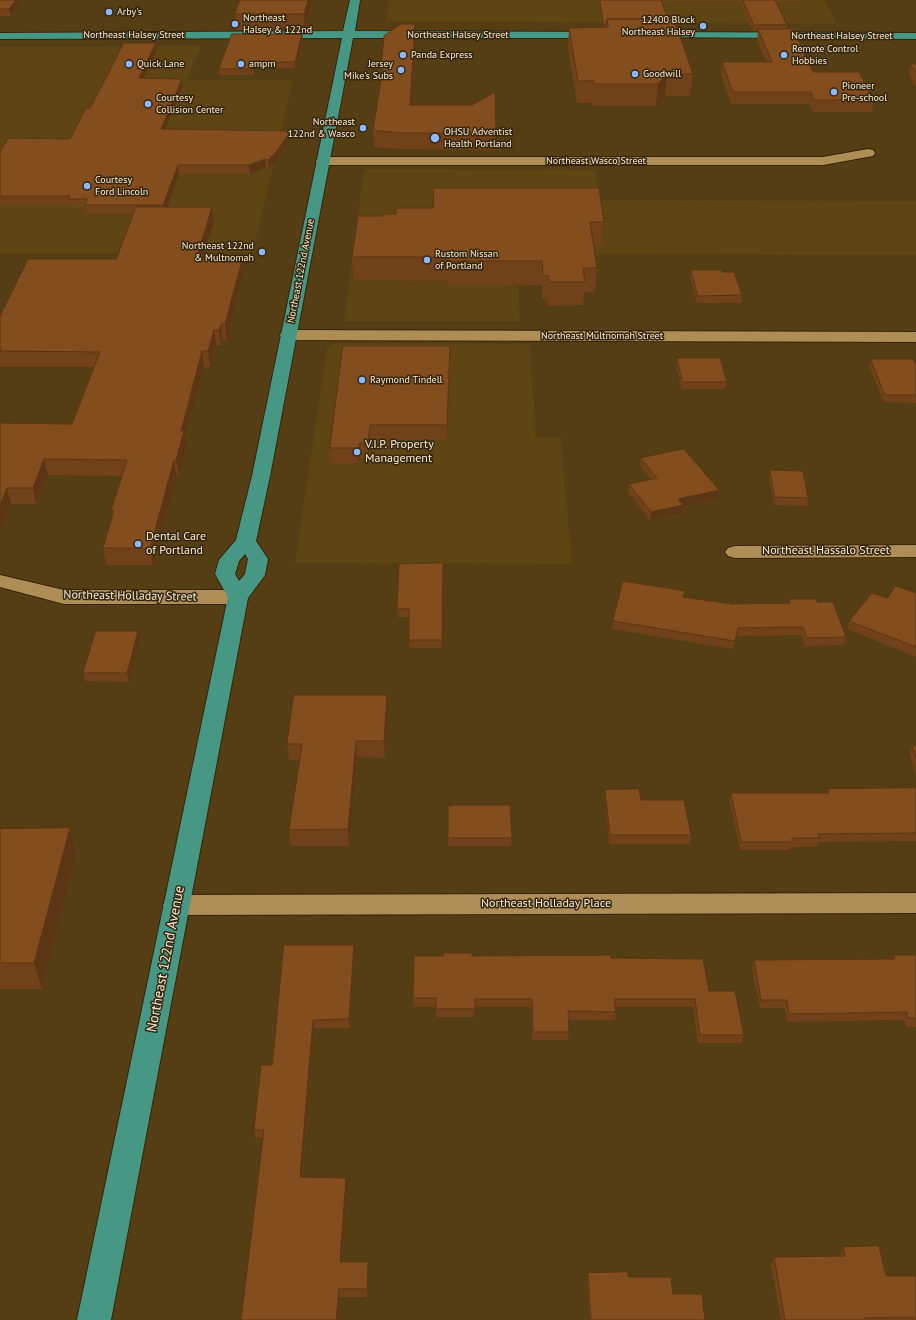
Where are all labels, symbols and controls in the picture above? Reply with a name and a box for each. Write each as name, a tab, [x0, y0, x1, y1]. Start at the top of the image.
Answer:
place label: Arby's	[117, 6, 142, 18]
marker: Arby's	[104, 7, 114, 17]
place label: Northeast Halsey & 122nd	[243, 12, 312, 36]
place label: 12400 Block Northeast Halsey	[622, 14, 695, 38]
marker: Northeast Halsey & 122nd	[230, 19, 240, 29]
marker: 12400 Block Northeast Halsey	[698, 21, 708, 31]
street label: Northeast Halsey Street	[83, 29, 185, 41]
street label: Northeast Halsey Street	[407, 29, 509, 41]
street label: Northeast Halsey Street	[791, 30, 893, 42]
place label: Remote Control Hobbies	[792, 43, 858, 66]
place label: Panda Express	[411, 49, 472, 61]
marker: Panda Express	[398, 50, 408, 60]
marker: Remote Control Hobbies	[779, 50, 789, 60]
place label: Quick Lane	[137, 58, 184, 70]
place label: ampm	[249, 58, 276, 70]
place label: Jersey Mike's Subs	[344, 58, 393, 82]
marker: Quick Lane	[124, 59, 134, 69]
marker: ampm	[236, 59, 246, 69]
marker: Jersey Mike's Subs	[396, 65, 406, 75]
place label: Goodwill	[643, 68, 681, 80]
marker: Goodwill	[630, 69, 640, 79]
place label: Pioneer Pre-school	[842, 80, 887, 104]
marker: Pioneer Pre-school	[829, 87, 839, 97]
place label: Courtesy Collision Center	[156, 92, 223, 116]
marker: Courtesy Collision Center	[143, 99, 153, 109]
place label: Northeast 122nd & Wasco	[288, 116, 355, 140]
marker: Northeast 122nd & Wasco	[358, 123, 368, 133]
place label: OHSU Adventist Health Portland	[444, 126, 512, 150]
marker: OHSU Adventist Health Portland	[429, 132, 441, 144]
street label: Northeast Wasco Street	[546, 155, 646, 167]
place label: Courtesy Ford Lincoln	[95, 174, 148, 198]
marker: Courtesy Ford Lincoln	[82, 181, 92, 191]
street label: Northeast 122nd Avenue	[285, 218, 317, 324]
place label: Northeast 122nd & Multnomah	[182, 240, 254, 264]
marker: Northeast 122nd & Multnomah	[257, 247, 267, 257]
place label: Rustom Nissan of Portland	[435, 248, 498, 272]
marker: Rustom Nissan of Portland	[422, 255, 432, 265]
street label: Northeast Multnomah Street	[541, 330, 663, 342]
place label: Raymond Tindell	[370, 374, 442, 386]
marker: Raymond Tindell	[357, 375, 367, 385]
place label: V.I.P. Property Management	[365, 438, 434, 466]
marker: V.I.P. Property Management	[352, 447, 362, 457]
place label: Dental Care of Portland	[146, 530, 206, 558]
marker: Dental Care of Portland	[133, 539, 143, 549]
street label: Northeast Hassalo Street	[762, 544, 890, 558]
street label: Northeast Holladay Street	[63, 588, 197, 604]
street label: Northeast 122nd Avenue	[144, 885, 188, 1033]
street label: Northeast Holladay Place	[481, 897, 611, 911]

